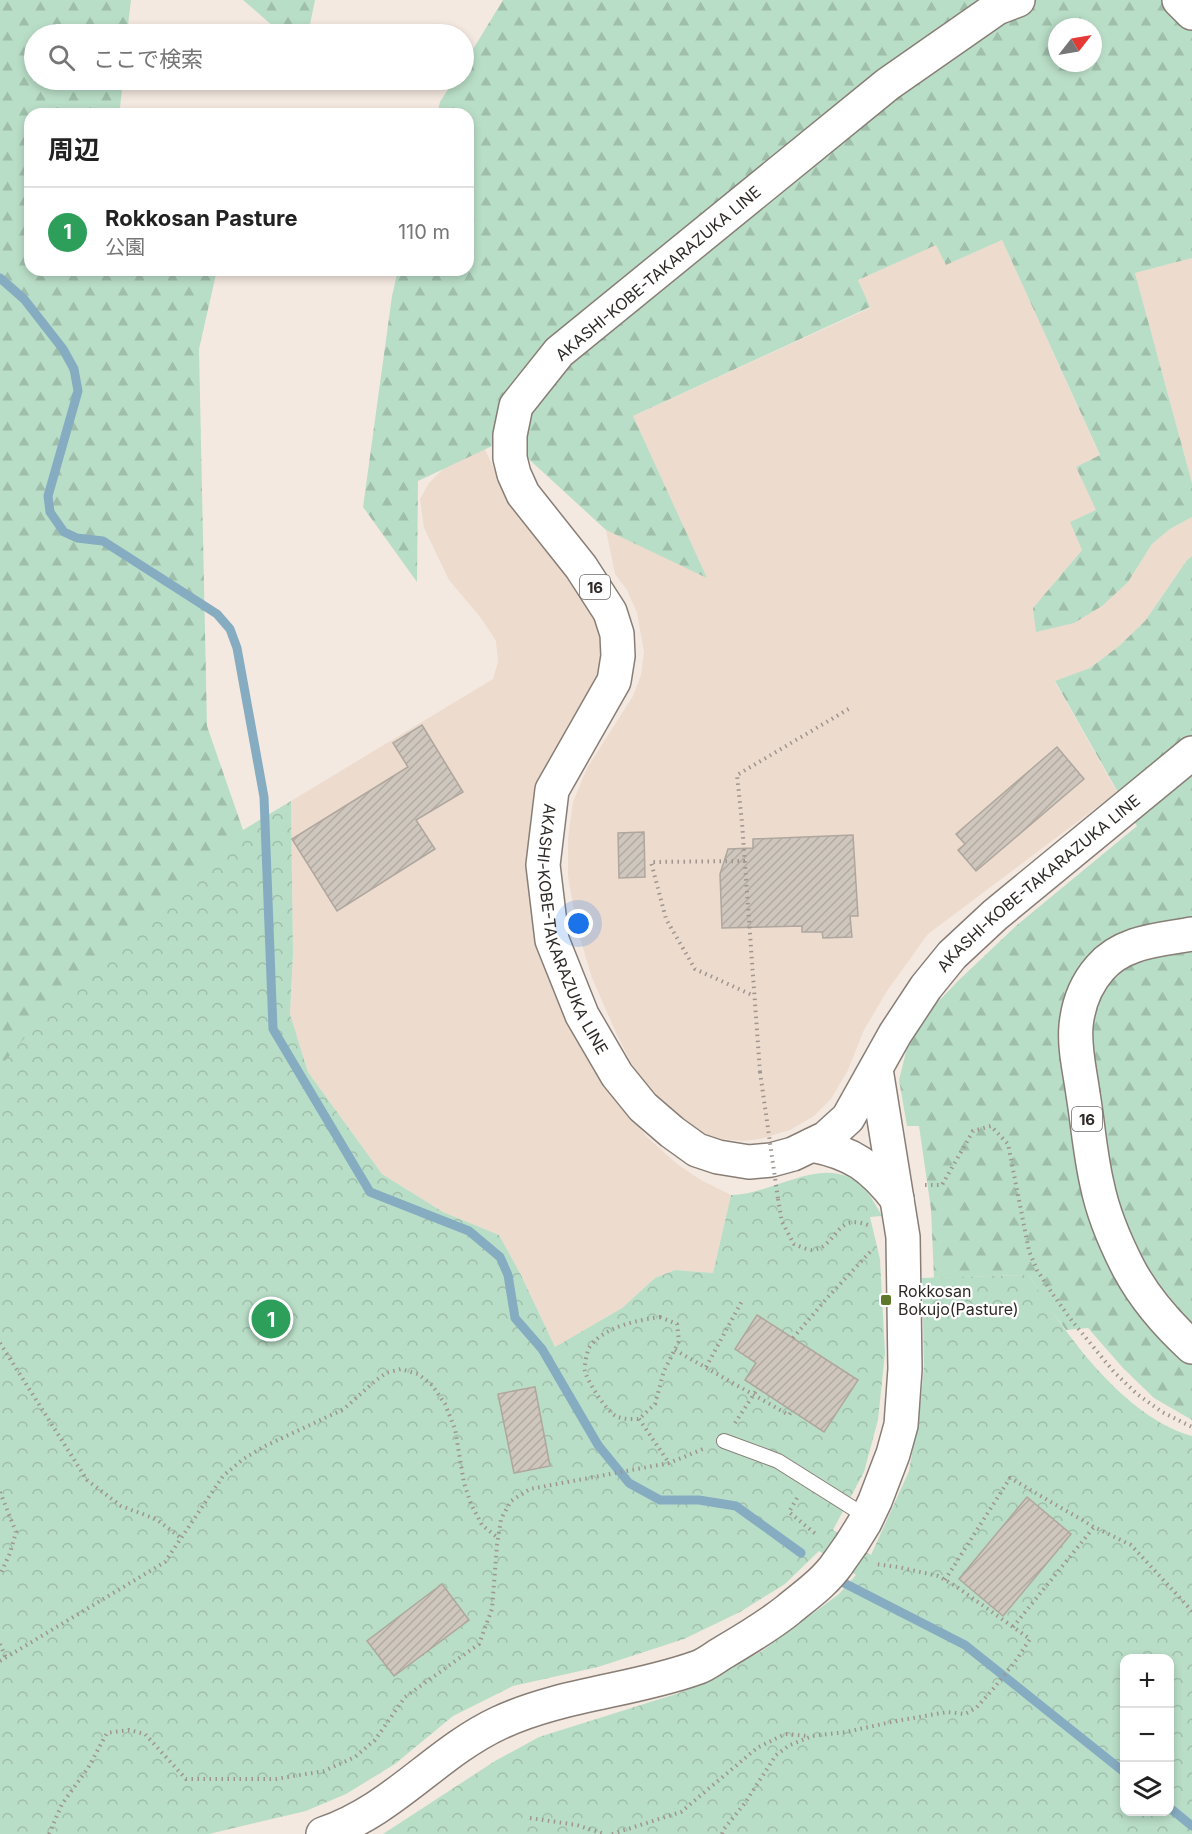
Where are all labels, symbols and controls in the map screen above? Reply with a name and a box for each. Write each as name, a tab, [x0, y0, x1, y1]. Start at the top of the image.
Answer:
north arrow	[1048, 18, 1102, 72]
search box	[24, 24, 474, 90]
icon: search	[45, 41, 78, 74]
text: ここで検索	[93, 46, 203, 72]
text: 周辺	[48, 134, 100, 165]
street label: AKASHI-KOBE-TAKARAZUKA LINE	[551, 181, 765, 365]
text: Rokkosan Pasture	[105, 205, 298, 231]
text: 1	[63, 220, 72, 244]
text: 110 m	[398, 220, 450, 244]
text: 公園	[105, 235, 145, 259]
road number: 16	[580, 575, 610, 599]
street label: AKASHI-KOBE-TAKARAZUKA LINE	[933, 790, 1144, 976]
street label: AKASHI-KOBE-TAKARAZUKA LINE	[533, 802, 613, 1058]
your location	[564, 909, 593, 938]
road number: 16	[1072, 1107, 1102, 1131]
place label: Rokkosan Bokujo(Pasture)	[898, 1281, 1019, 1319]
marker: Rokkosan Bokujo(Pasture)	[879, 1293, 893, 1307]
pin: 1	[252, 1296, 290, 1342]
map controls	[1120, 1654, 1174, 1816]
button: +	[1120, 1654, 1174, 1708]
button: −	[1120, 1708, 1174, 1762]
button: layers	[1120, 1762, 1174, 1816]

